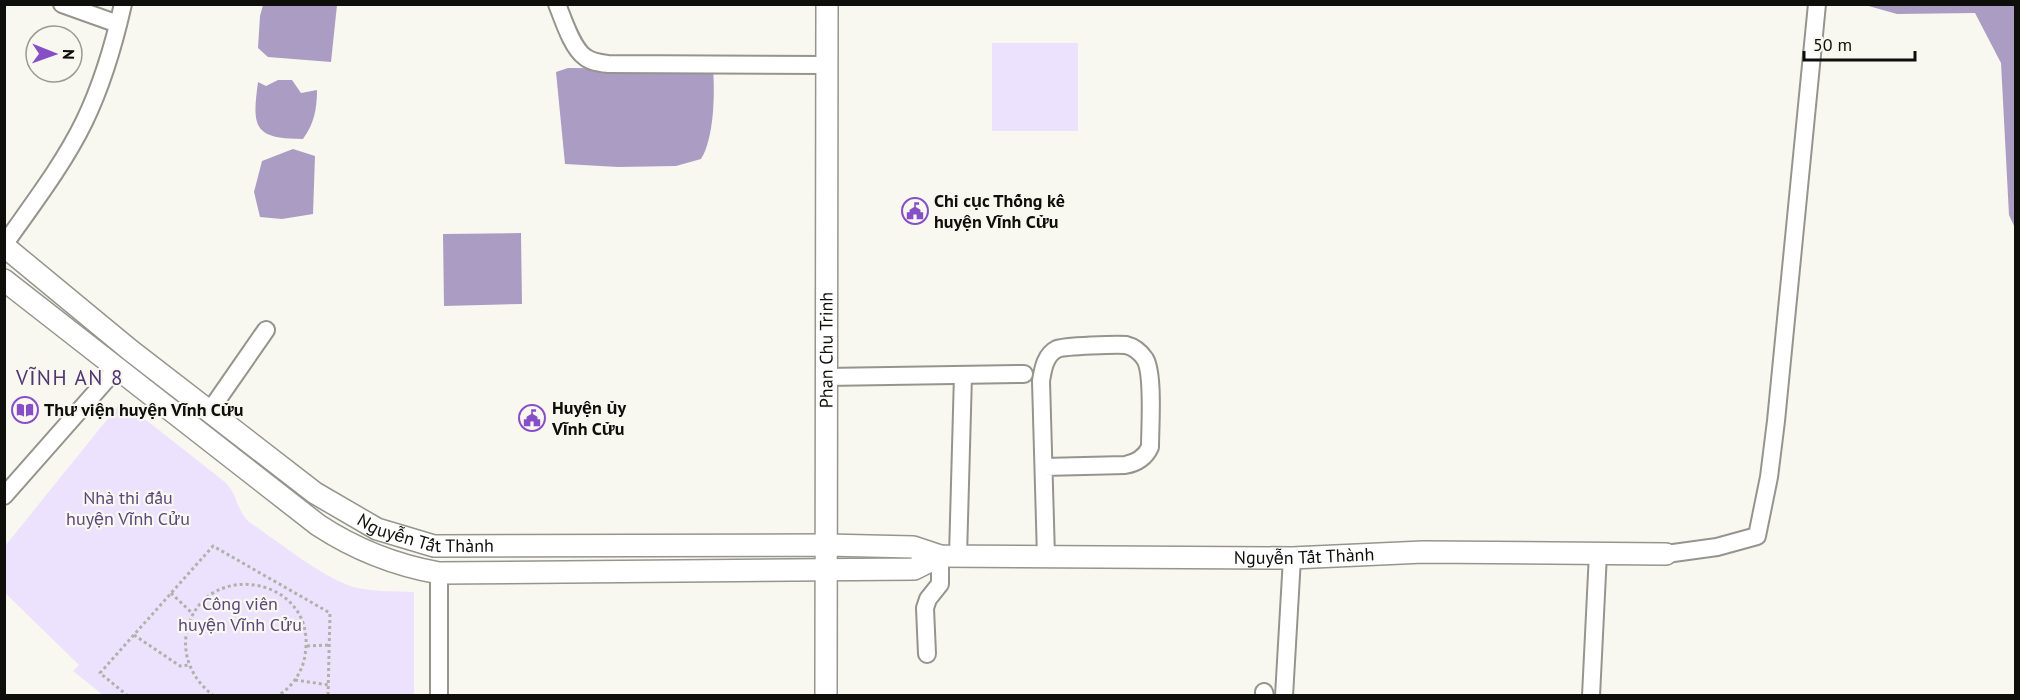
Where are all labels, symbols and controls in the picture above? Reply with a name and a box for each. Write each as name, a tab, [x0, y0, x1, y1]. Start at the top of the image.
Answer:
north arrow	[24, 24, 84, 84]
scale bar	[1804, 24, 1915, 62]
text: 50 m	[1813, 33, 1852, 56]
text: N	[59, 49, 79, 60]
place label: Chi cục Thống kê huyện Vĩnh Cửu	[934, 189, 1065, 233]
public building icon: Chi cục Thống kê huyện Vĩnh Cửu	[900, 196, 930, 226]
street label: Phan Chu Trinh	[814, 292, 838, 408]
district label: VĨNH AN 8	[15, 364, 124, 391]
library icon: Thư viện huyện Vĩnh Cửu	[10, 395, 40, 425]
place label: Huyện ủy Vĩnh Cửu	[551, 396, 626, 440]
place label: Thư viện huyện Vĩnh Cửu	[44, 398, 244, 421]
public building icon: Huyện ủy Vĩnh Cửu	[517, 403, 547, 433]
park label: Nhà thi đấu huyện Vĩnh Cửu	[66, 486, 190, 530]
street label: Nguyễn Tất Thành	[353, 508, 494, 557]
street label: Nguyễn Tất Thành	[1234, 542, 1375, 569]
park label: Công viên huyện Vĩnh Cửu	[178, 592, 302, 636]

